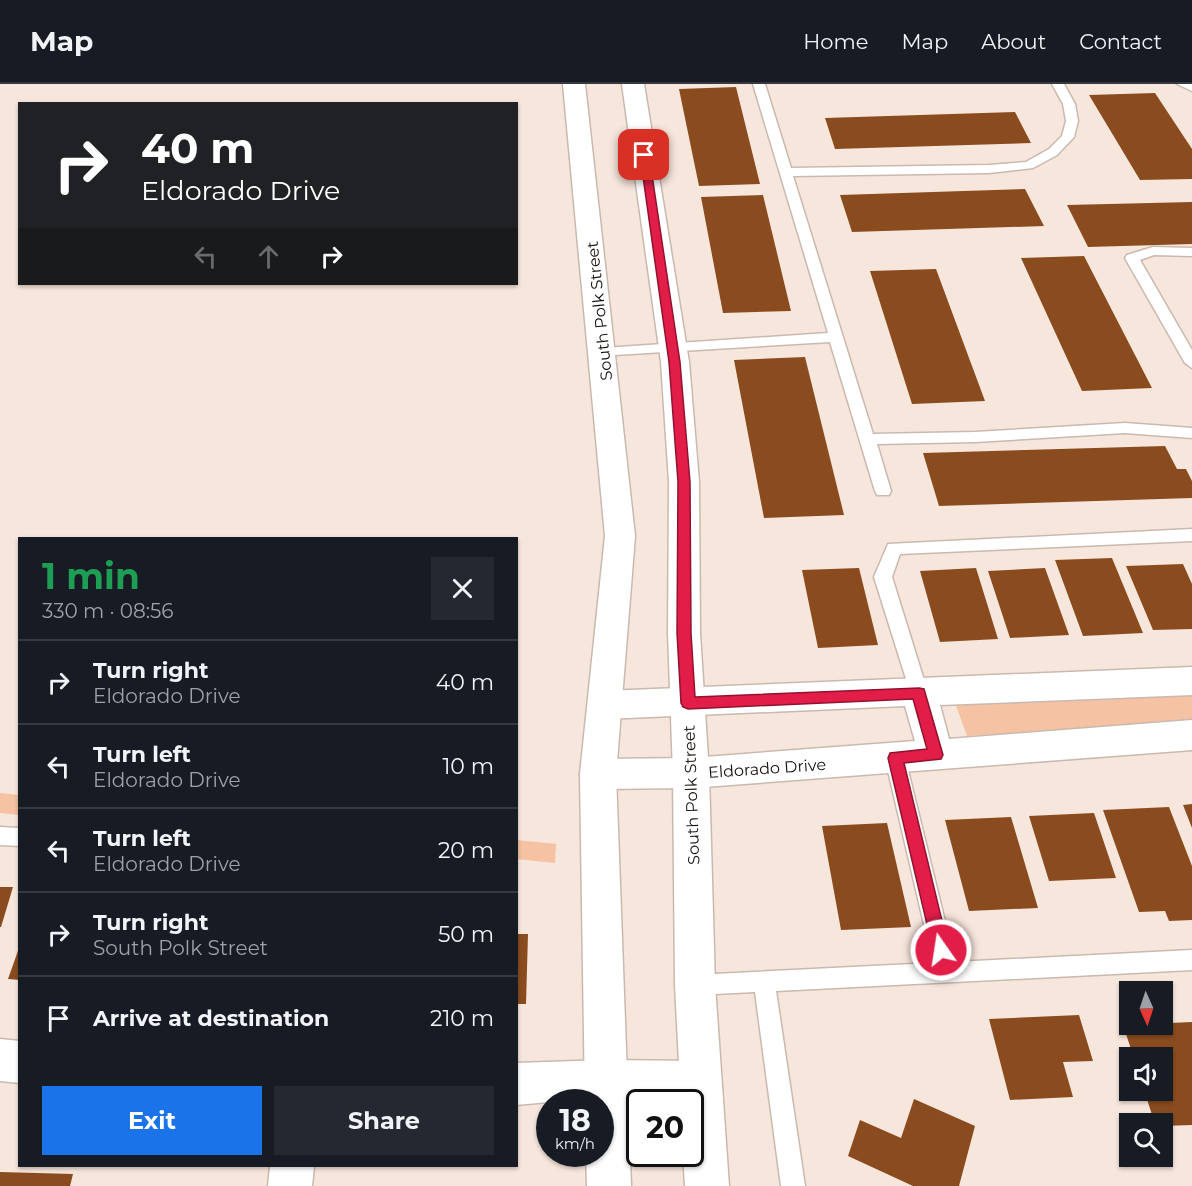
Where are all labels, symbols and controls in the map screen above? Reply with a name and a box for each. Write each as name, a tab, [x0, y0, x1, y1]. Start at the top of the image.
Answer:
text: Map	[30, 24, 93, 58]
text: Home	[803, 29, 868, 54]
text: Map	[901, 29, 948, 54]
text: About	[981, 29, 1046, 54]
text: Contact	[1079, 29, 1162, 54]
text: 40 m	[141, 122, 254, 174]
icon: right	[42, 126, 120, 204]
pin	[618, 129, 669, 180]
icon: arrive	[627, 138, 660, 171]
text: Eldorado Drive	[141, 174, 340, 207]
icon: left	[189, 240, 222, 273]
icon: ahead	[252, 240, 285, 273]
icon: right	[315, 240, 348, 273]
street label: South Polk Street	[583, 240, 616, 382]
text: 1 min	[42, 554, 140, 598]
button: close	[431, 557, 494, 620]
text: 330 m · 08:56	[42, 599, 173, 623]
text: Turn right	[93, 657, 208, 684]
icon: right	[42, 666, 75, 699]
text: 40 m	[436, 669, 494, 696]
text: Eldorado Drive	[93, 684, 241, 708]
street label: South Polk Street	[680, 724, 703, 865]
text: Turn left	[93, 741, 191, 768]
icon: left	[42, 750, 75, 783]
text: 10 m	[442, 753, 494, 780]
street label: Eldorado Drive	[707, 755, 827, 782]
text: Eldorado Drive	[93, 768, 241, 792]
text: Turn left	[93, 825, 191, 852]
icon: left	[42, 834, 75, 867]
text: 20 m	[438, 837, 494, 864]
text: Eldorado Drive	[93, 852, 241, 876]
text: Turn right	[93, 909, 208, 936]
icon: right	[42, 918, 75, 951]
position arrow	[909, 918, 973, 982]
text: 50 m	[438, 921, 494, 948]
text: South Polk Street	[93, 936, 268, 960]
north arrow	[1119, 981, 1173, 1035]
map controls	[1119, 981, 1173, 1167]
icon: arrive	[42, 1002, 75, 1035]
text: Arrive at destination	[93, 1005, 329, 1032]
text: 210 m	[430, 1005, 494, 1032]
button: sound	[1119, 1047, 1173, 1101]
button: Exit	[42, 1086, 262, 1155]
button: Share	[274, 1086, 494, 1155]
speed limit sign: 20	[626, 1089, 704, 1167]
text: 18	[559, 1102, 591, 1139]
button: search	[1119, 1113, 1173, 1167]
text: km/h	[555, 1134, 595, 1153]

